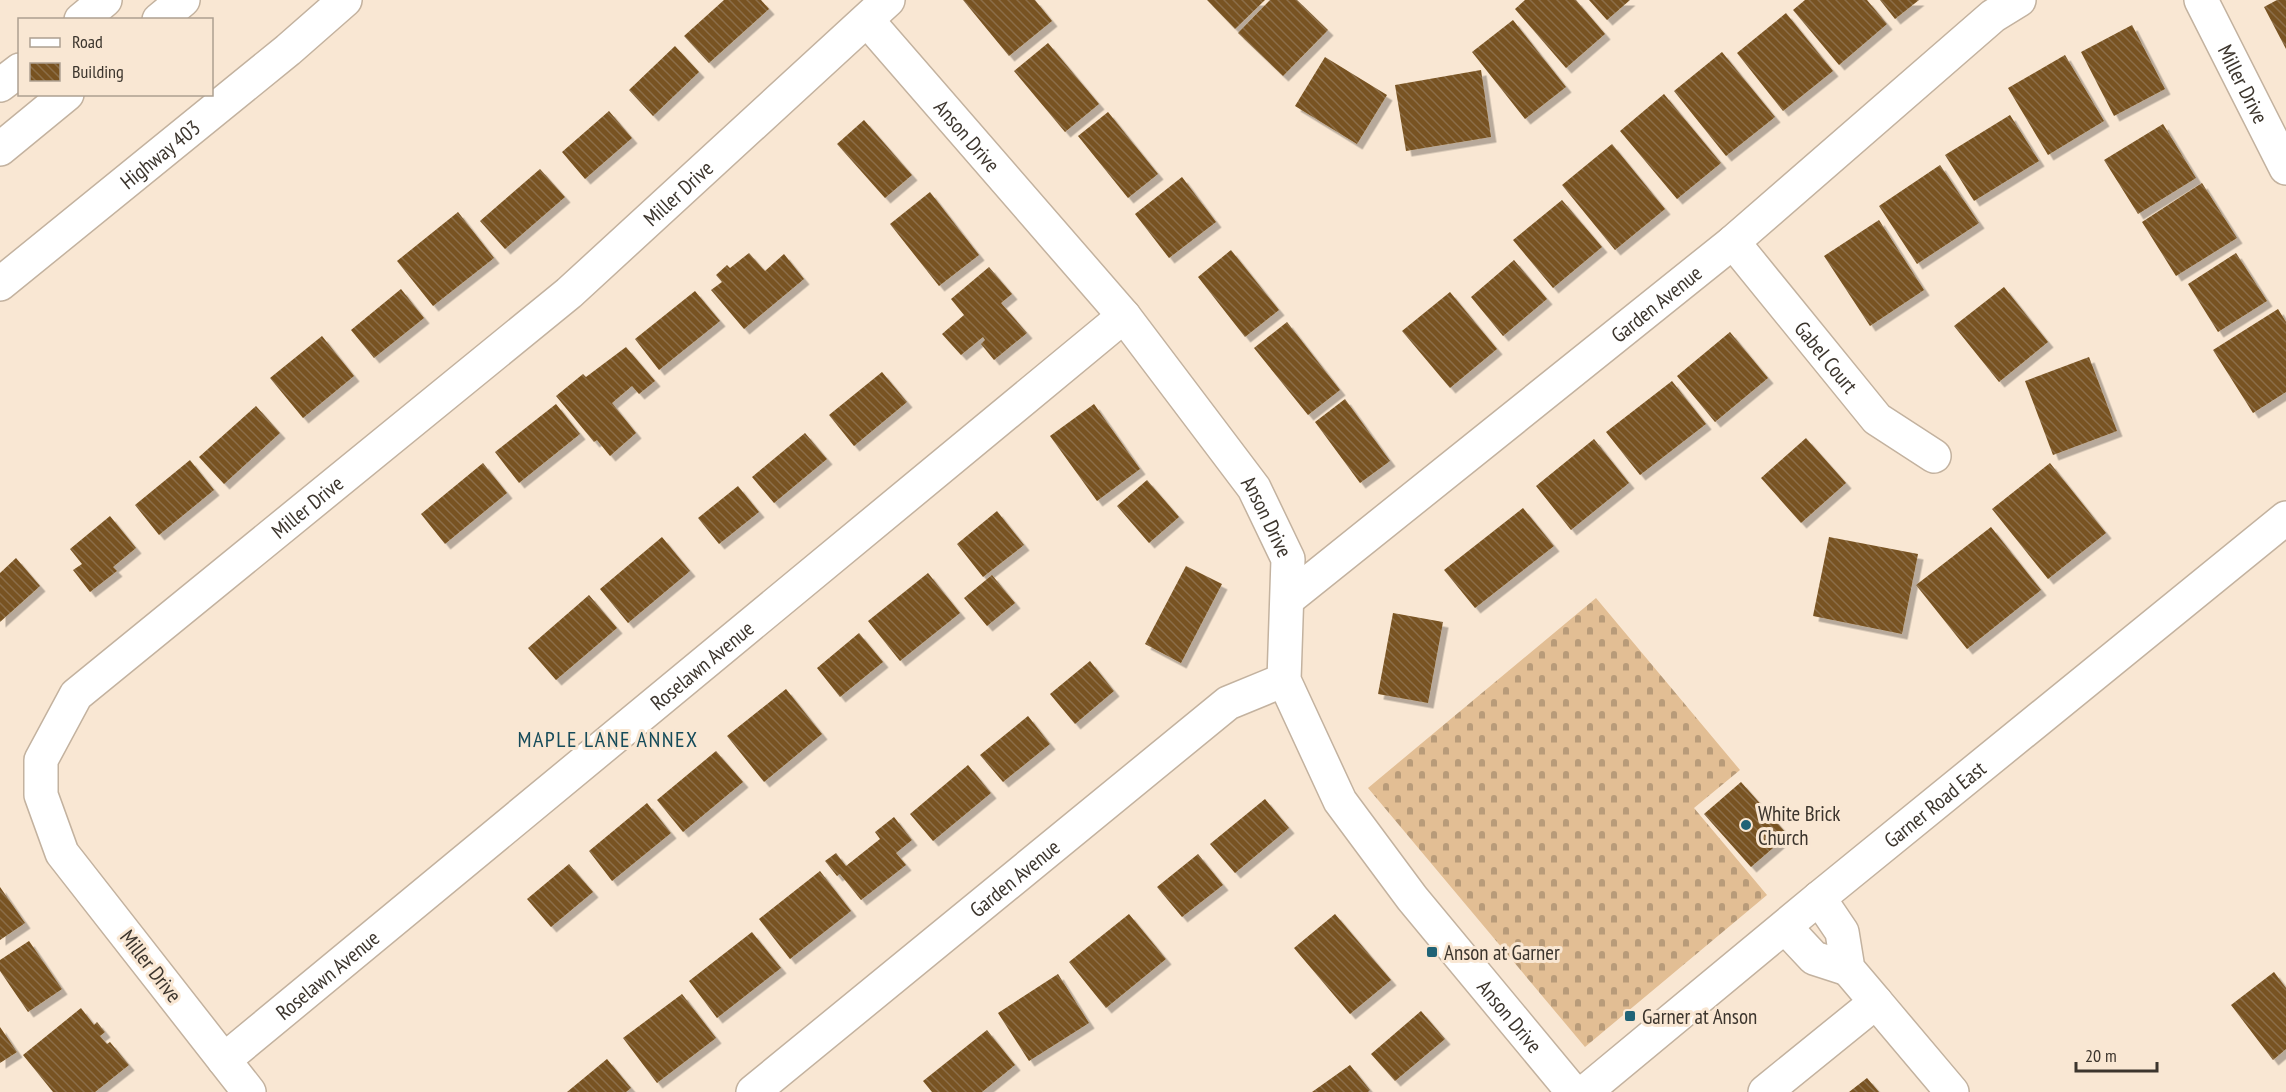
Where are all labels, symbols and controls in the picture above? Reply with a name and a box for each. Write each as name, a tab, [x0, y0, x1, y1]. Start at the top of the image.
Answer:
legend	[18, 18, 213, 96]
text: Road	[72, 30, 103, 53]
street label: Miller Drive	[2212, 40, 2275, 128]
text: Building	[72, 60, 124, 83]
street label: Anson Drive	[929, 94, 1006, 177]
street label: Highway 403	[114, 114, 205, 195]
street label: Miller Drive	[638, 154, 718, 232]
street label: Garden Avenue	[1605, 259, 1707, 348]
street label: Gabel Court	[1789, 315, 1864, 399]
street label: Miller Drive	[266, 469, 348, 544]
street label: Anson Drive	[1236, 470, 1299, 561]
street label: Roselawn Avenue	[645, 614, 759, 716]
district label: MAPLE LANE ANNEX	[517, 725, 699, 753]
street label: Garner Road East	[1878, 754, 1991, 853]
place label: White Brick Church	[1758, 800, 1840, 851]
marker: White Brick Church	[1739, 818, 1753, 832]
street label: Garden Avenue	[964, 833, 1065, 923]
street label: Miller Drive	[114, 924, 188, 1008]
street label: Roselawn Avenue	[270, 924, 384, 1025]
place label: Anson at Garner	[1444, 939, 1560, 966]
marker: Anson at Garner	[1425, 945, 1439, 959]
street label: Anson Drive	[1472, 974, 1548, 1058]
place label: Garner at Anson	[1642, 1003, 1757, 1030]
marker: Garner at Anson	[1623, 1009, 1637, 1023]
scale bar	[2076, 1035, 2157, 1073]
text: 20 m	[2085, 1044, 2117, 1067]

